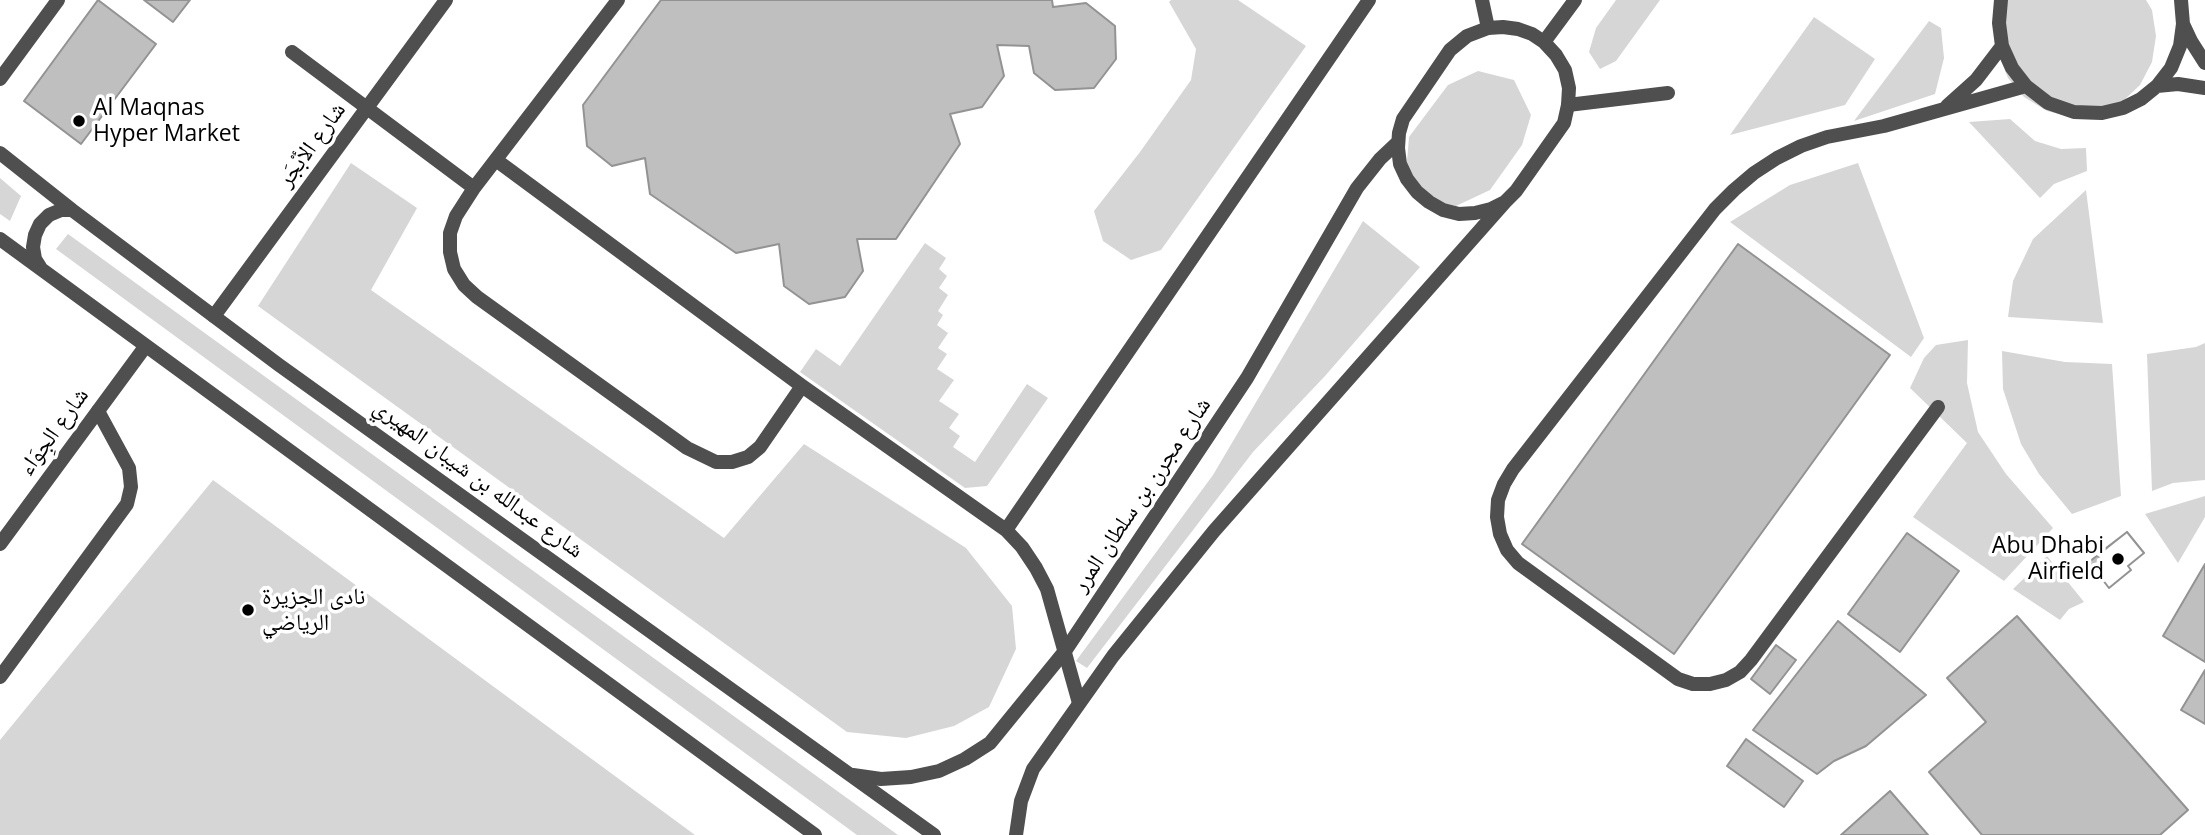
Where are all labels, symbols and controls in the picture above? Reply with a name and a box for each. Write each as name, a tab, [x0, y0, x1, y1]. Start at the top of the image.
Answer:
place label: Al Maqnas Hyper Market	[93, 94, 240, 148]
street label: شارع الأبْجَر	[272, 97, 352, 193]
marker: Al Maqnas Hyper Market	[71, 113, 87, 129]
street label: شارع الجِوَاء	[13, 383, 95, 481]
street label: شارع مجرن بن سلطان المرر	[1067, 393, 1217, 597]
street label: شارع عبدالله بن شيبان المهيري	[368, 394, 588, 564]
place label: Abu Dhabi Airfield	[1992, 532, 2104, 586]
marker: Abu Dhabi Airfield	[2110, 551, 2126, 567]
place label: نادى الجزيرة الرياضي	[262, 583, 365, 637]
marker: نادى الجزيرة الرياضي	[240, 602, 256, 618]

